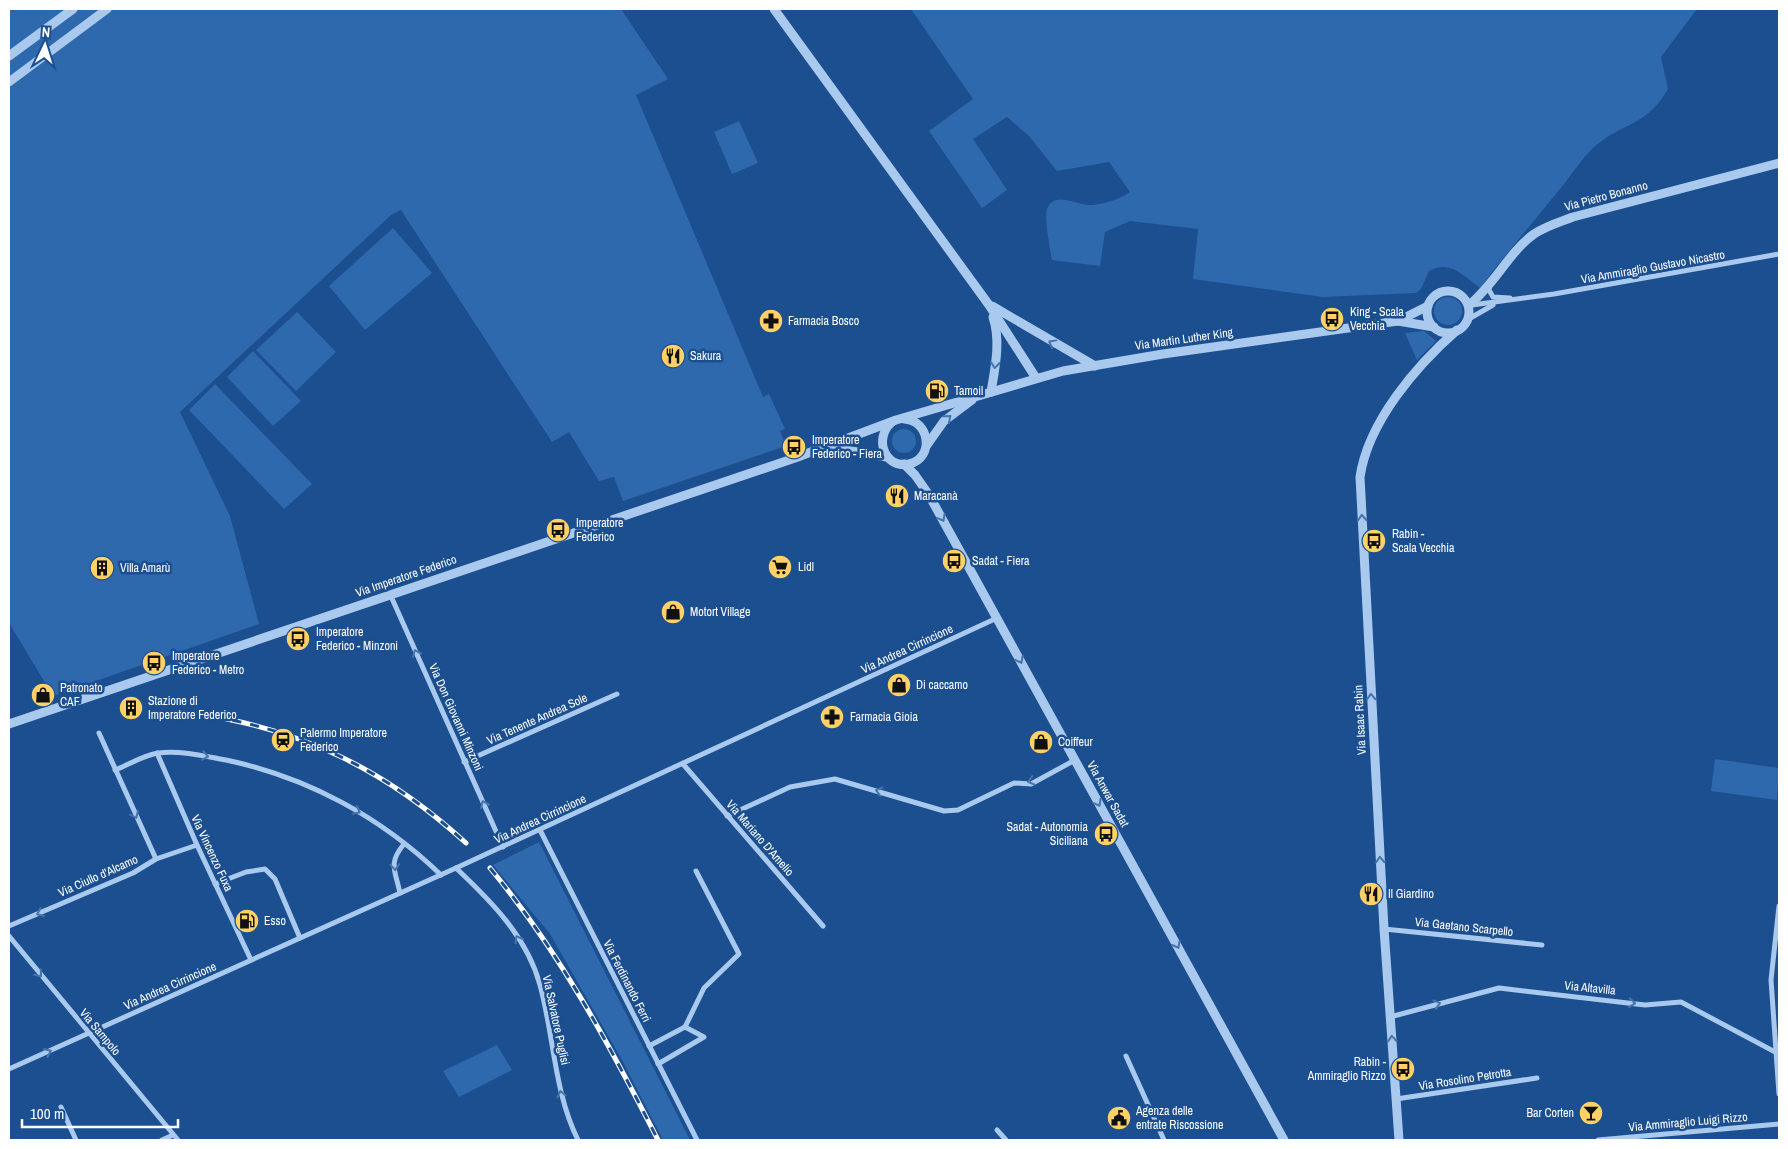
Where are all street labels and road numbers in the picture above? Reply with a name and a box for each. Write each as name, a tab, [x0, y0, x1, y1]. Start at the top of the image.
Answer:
street label: Via Pietro Bonanno	[1563, 177, 1649, 215]
street label: Via Ammiraglio Gustavo Nicastro	[1580, 246, 1726, 288]
street label: Via Martin Luther King	[1134, 324, 1235, 354]
street label: Via Imperatore Federico	[353, 551, 459, 601]
street label: Via Andrea Cirrincione	[858, 621, 956, 677]
street label: Via Don Giovanni Minzoni	[425, 661, 487, 773]
street label: Via Isaac Rabin	[1350, 685, 1370, 755]
street label: Via Tenente Andrea Sole	[484, 690, 590, 748]
street label: Via Anwar Sadat	[1083, 758, 1133, 830]
street label: Via Andrea Cirrincione	[491, 791, 589, 847]
street label: Via Mariano D'Amelio	[723, 797, 797, 879]
street label: Via Vincenzo Fuxa	[187, 812, 237, 894]
street label: Via Ciullo d'Alcamo	[56, 851, 140, 901]
street label: Via Gaetano Scarpello	[1414, 914, 1514, 940]
street label: Via Ferdinando Ferri	[599, 937, 655, 1025]
street label: Via Andrea Cirrincione	[121, 958, 219, 1014]
street label: Via Salvatore Puglisi	[539, 973, 573, 1067]
street label: Via Altavilla	[1564, 977, 1617, 999]
street label: Via Sampolo	[76, 1005, 124, 1059]
street label: Via Rosolino Petrotta	[1418, 1064, 1513, 1094]
street label: Via Ammiraglio Luigi Rizzo	[1628, 1109, 1748, 1135]

